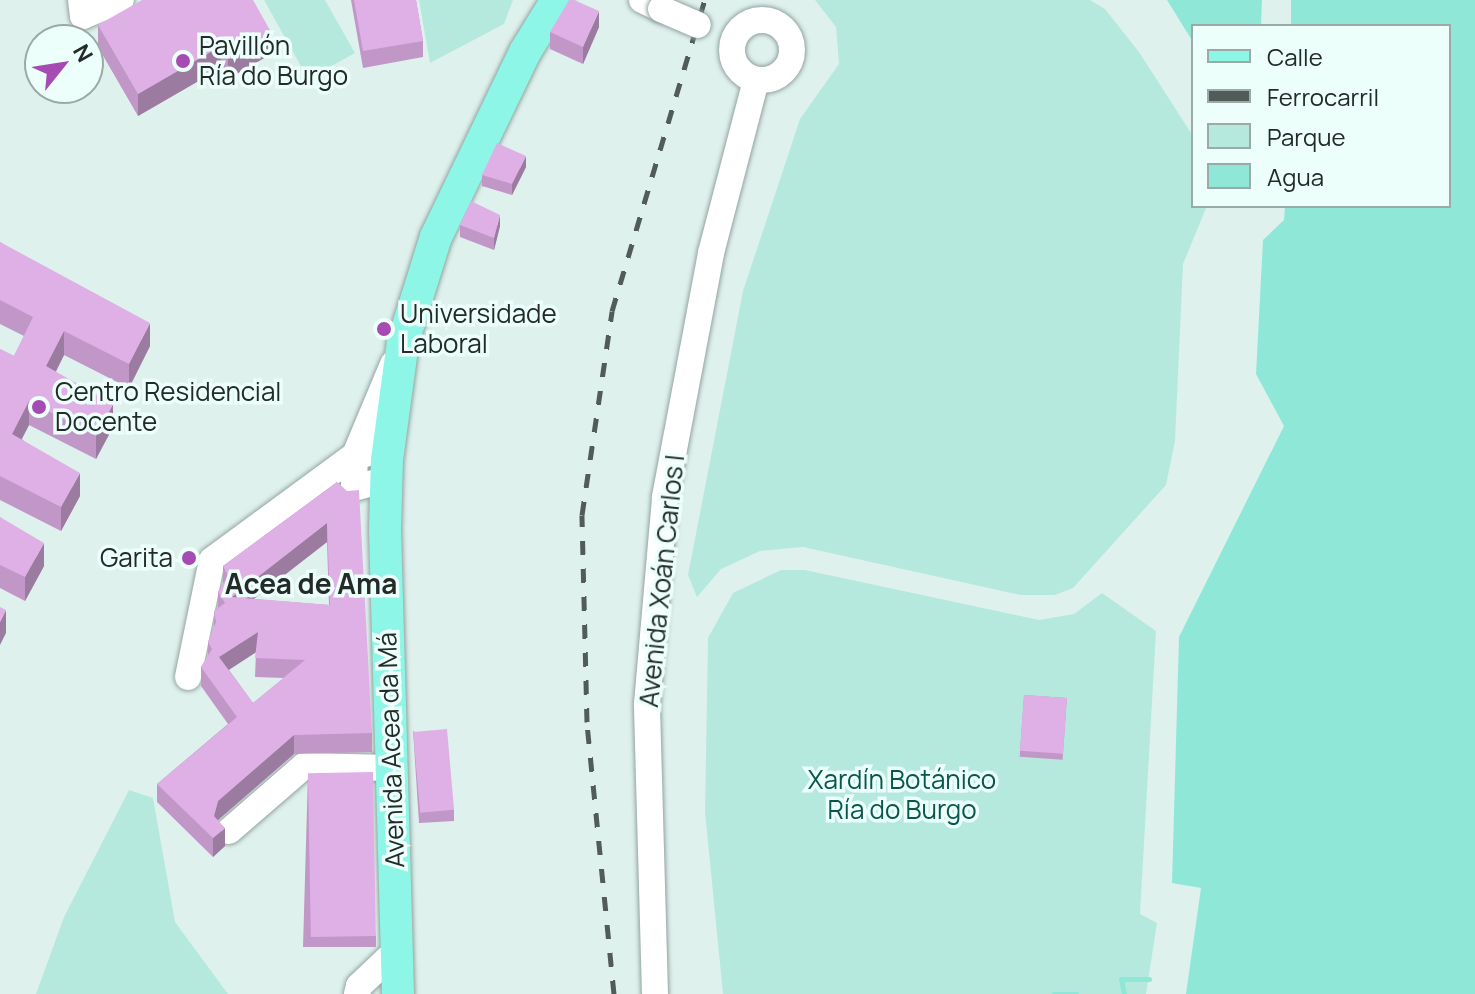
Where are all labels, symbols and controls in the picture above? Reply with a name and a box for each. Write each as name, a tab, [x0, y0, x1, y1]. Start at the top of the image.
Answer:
north arrow	[24, 24, 104, 104]
legend	[1191, 24, 1451, 208]
place label: Pavillón Ría do Burgo	[199, 30, 348, 92]
text: N	[66, 39, 100, 67]
text: Calle	[1267, 40, 1323, 73]
marker: Pavillón Ría do Burgo	[174, 52, 192, 70]
text: Ferrocarril	[1267, 80, 1379, 113]
text: Parque	[1267, 120, 1345, 153]
text: Agua	[1267, 160, 1324, 193]
place label: Universidade Laboral	[400, 298, 557, 360]
marker: Universidade Laboral	[375, 320, 393, 338]
place label: Centro Residencial Docente	[55, 376, 281, 438]
marker: Centro Residencial Docente	[30, 398, 48, 416]
street label: Avenida Xoán Carlos I	[633, 453, 691, 709]
place label: Garita	[100, 542, 173, 574]
marker: Garita	[180, 549, 198, 567]
district label: Acea de Ama	[225, 566, 397, 600]
street label: Avenida Acea da Má	[371, 632, 411, 868]
park label: Xardín Botánico Ría do Burgo	[808, 764, 996, 826]

